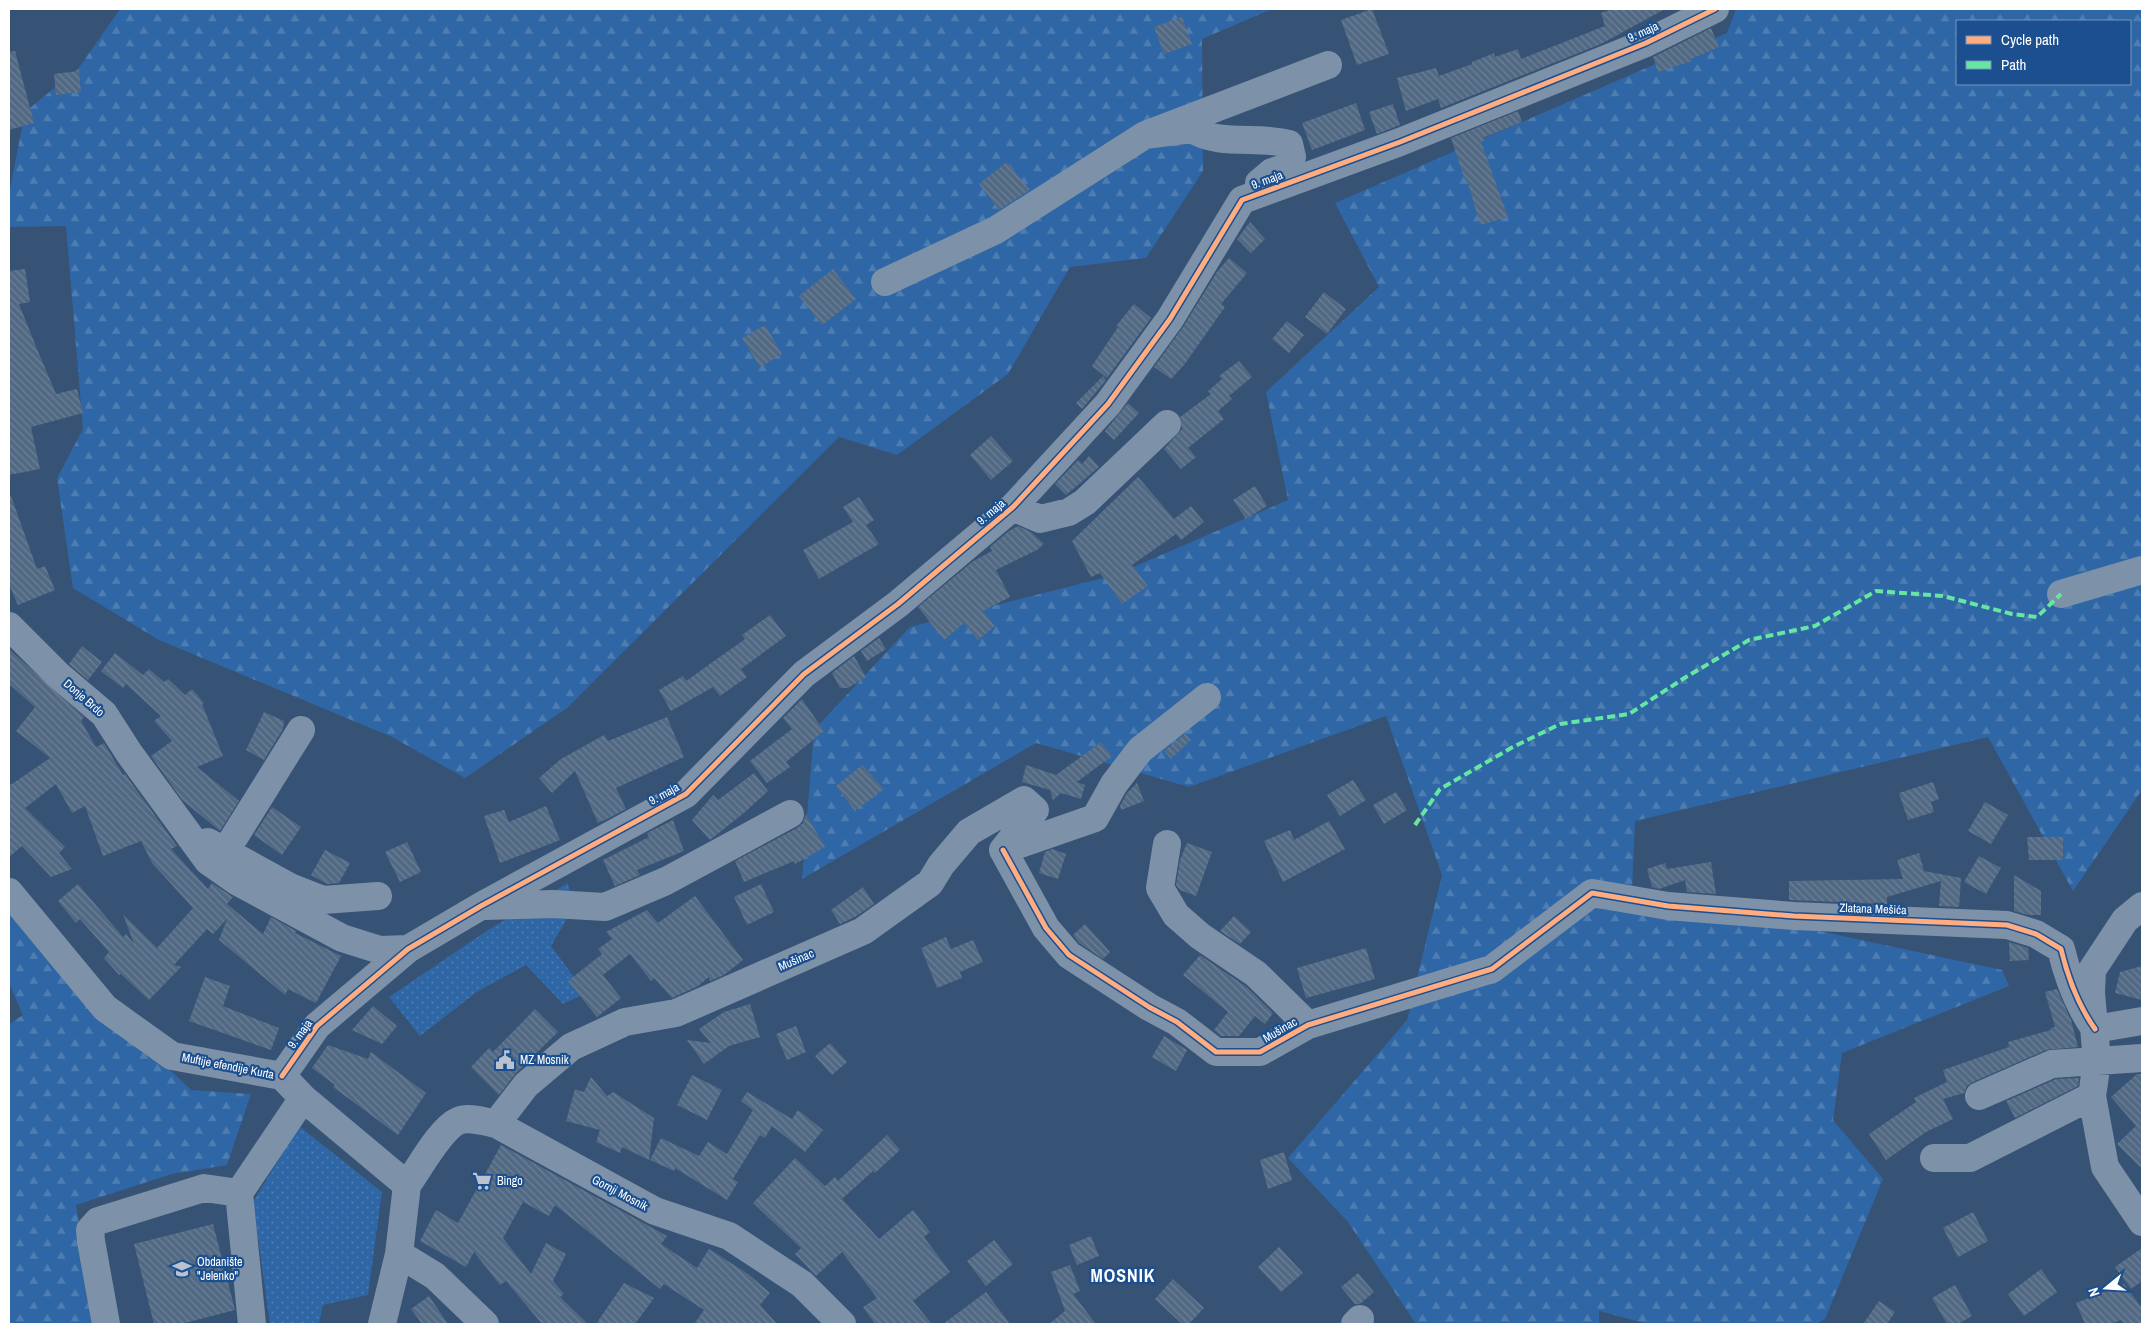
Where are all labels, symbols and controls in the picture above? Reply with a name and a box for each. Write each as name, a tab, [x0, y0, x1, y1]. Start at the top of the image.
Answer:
street label: 9. maja	[1625, 18, 1661, 46]
legend	[1956, 20, 2131, 85]
text: Cycle path	[2001, 29, 2059, 50]
text: Path	[2001, 54, 2026, 75]
street label: 9. maja	[1249, 167, 1285, 193]
street label: 9. maja	[973, 495, 1009, 529]
street label: Donje Brdo	[60, 676, 108, 720]
street label: 9. maja	[646, 779, 682, 809]
street label: Zlatana Mešića	[1839, 900, 1907, 918]
street label: Mušinac	[776, 945, 816, 975]
street label: Mušinac	[1260, 1014, 1300, 1046]
street label: 9. maja	[284, 1016, 316, 1052]
street label: Muftije efendije Kurta	[181, 1049, 276, 1083]
public building icon: MZ Mosnik	[494, 1049, 516, 1071]
place label: MZ Mosnik	[520, 1052, 569, 1068]
supermarket icon: Bingo	[471, 1170, 493, 1192]
street label: Gornji Mosnik	[589, 1172, 651, 1214]
place label: Bingo	[497, 1173, 523, 1189]
place label: Obdanište "Jelenko"	[197, 1254, 242, 1284]
school or university icon: Obdanište "Jelenko"	[171, 1258, 193, 1280]
district label: MOSNIK	[1090, 1263, 1156, 1288]
north arrow	[2081, 1263, 2131, 1313]
text: N	[2084, 1285, 2103, 1299]

